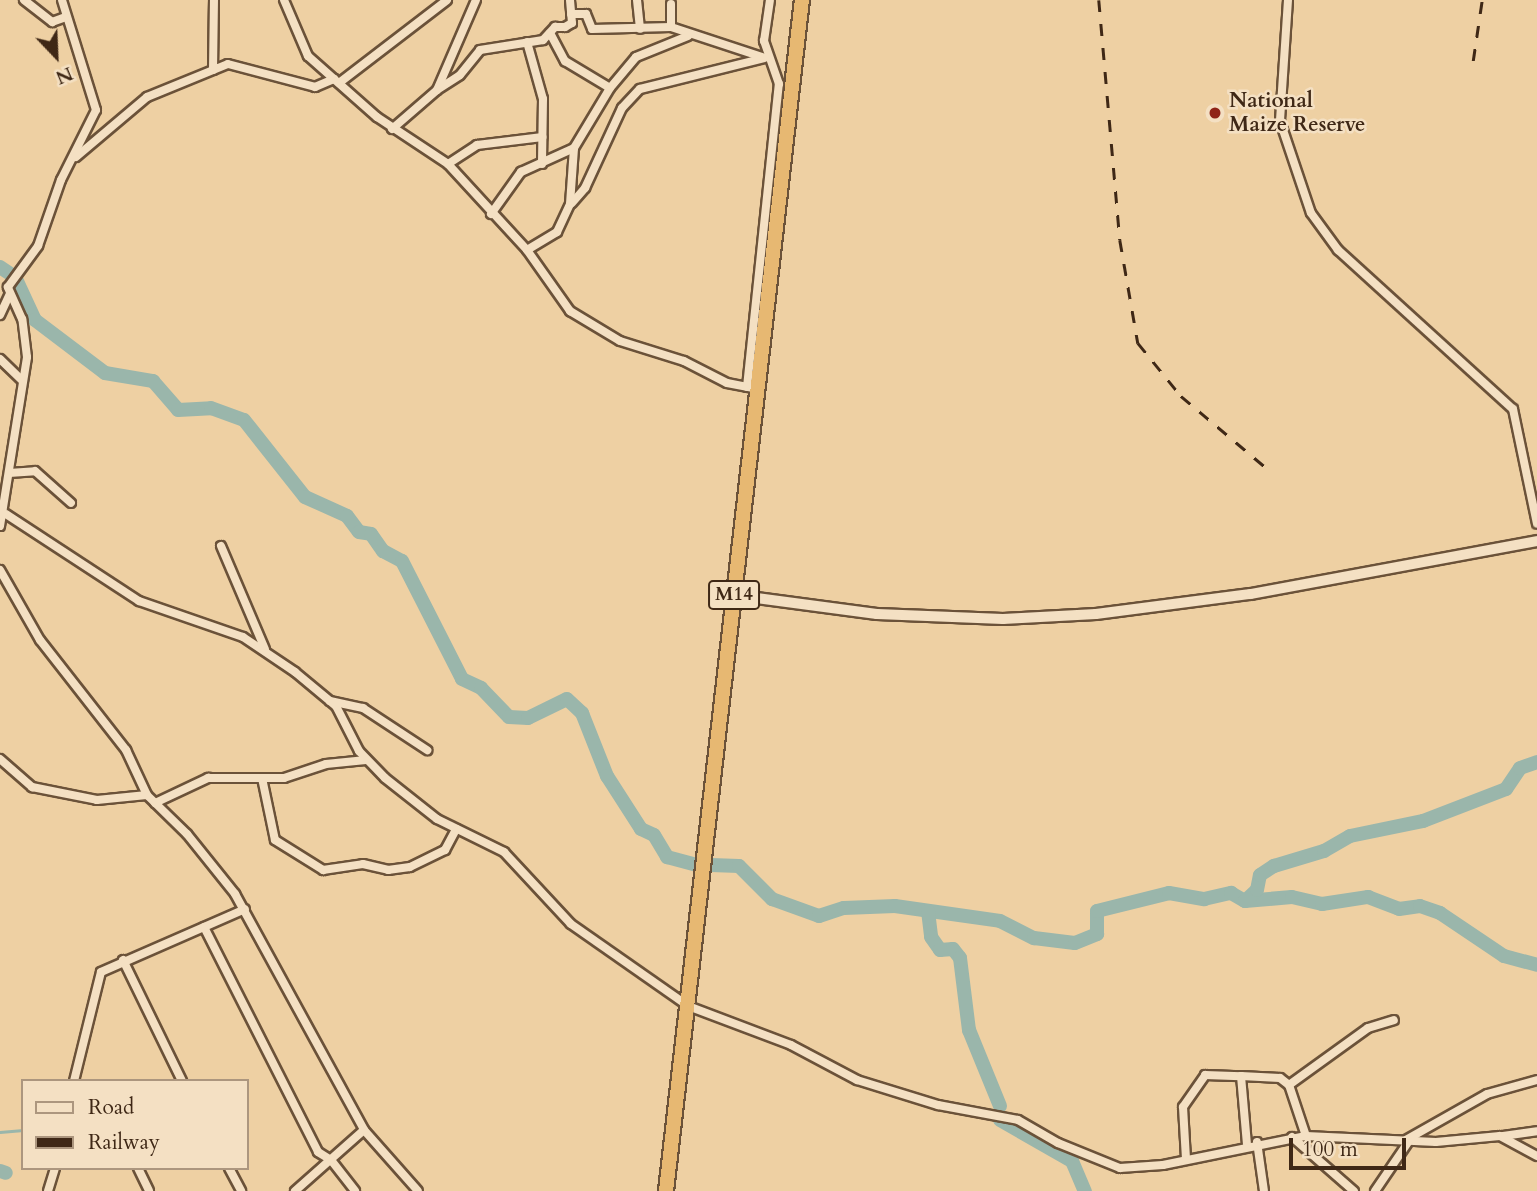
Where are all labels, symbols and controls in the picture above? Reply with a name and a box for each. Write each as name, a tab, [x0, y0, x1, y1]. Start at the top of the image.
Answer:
north arrow	[21, 21, 91, 91]
text: N	[52, 60, 77, 91]
place label: National Maize Reserve	[1229, 88, 1365, 138]
marker: National Maize Reserve	[1207, 105, 1223, 121]
road number: M14	[708, 580, 760, 610]
legend	[21, 1079, 248, 1170]
text: Road	[88, 1093, 134, 1122]
scale bar	[1292, 1124, 1409, 1168]
text: Railway	[88, 1128, 160, 1157]
text: 100 m	[1302, 1135, 1358, 1164]

